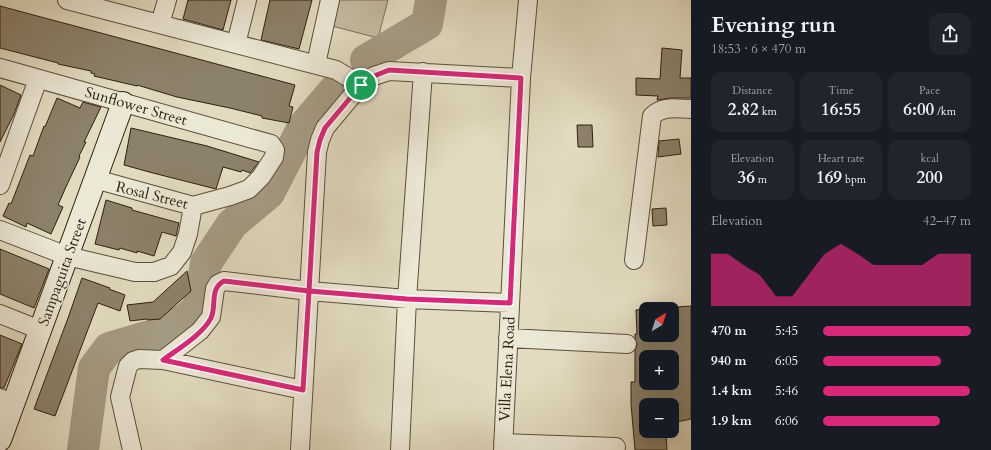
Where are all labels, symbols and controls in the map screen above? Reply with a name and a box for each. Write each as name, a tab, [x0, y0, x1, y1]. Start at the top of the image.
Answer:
text: Evening run	[711, 10, 836, 40]
button: share	[929, 13, 971, 55]
text: 18:53 · 6 × 470 m	[711, 40, 806, 58]
pin	[344, 68, 378, 102]
icon: arrive	[350, 74, 372, 96]
street label: Sunflower Street	[83, 82, 190, 130]
text: Distance	[732, 83, 772, 98]
text: Time	[828, 83, 854, 98]
text: Pace	[919, 83, 940, 98]
text: 2.82	[728, 98, 759, 121]
text: 16:55	[821, 98, 861, 121]
text: 6:00	[903, 98, 934, 121]
text: km	[759, 104, 777, 119]
text: /km	[934, 104, 956, 119]
text: Elevation	[730, 151, 774, 166]
text: Heart rate	[818, 151, 864, 166]
text: kcal	[920, 151, 939, 166]
text: 36	[737, 166, 755, 189]
text: 169	[816, 166, 842, 189]
text: 200	[917, 166, 943, 189]
text: m	[755, 172, 767, 187]
text: bpm	[842, 172, 866, 187]
street label: Rosal Street	[114, 176, 191, 214]
text: Elevation	[711, 212, 763, 230]
text: 42–47 m	[923, 212, 971, 230]
street label: Sampaguita Street	[33, 215, 91, 329]
north arrow	[639, 302, 679, 342]
map controls	[639, 302, 679, 438]
street label: Villa Elena Road	[494, 316, 520, 422]
text: 470 m	[711, 322, 746, 340]
text: 5:45	[775, 322, 798, 340]
button: +	[639, 350, 679, 390]
text: 940 m	[711, 352, 746, 370]
text: 6:05	[775, 352, 798, 370]
text: 1.4 km	[711, 382, 752, 400]
text: 5:46	[775, 382, 798, 400]
button: −	[639, 398, 679, 438]
text: 1.9 km	[711, 412, 752, 430]
text: 6:06	[775, 412, 798, 430]

